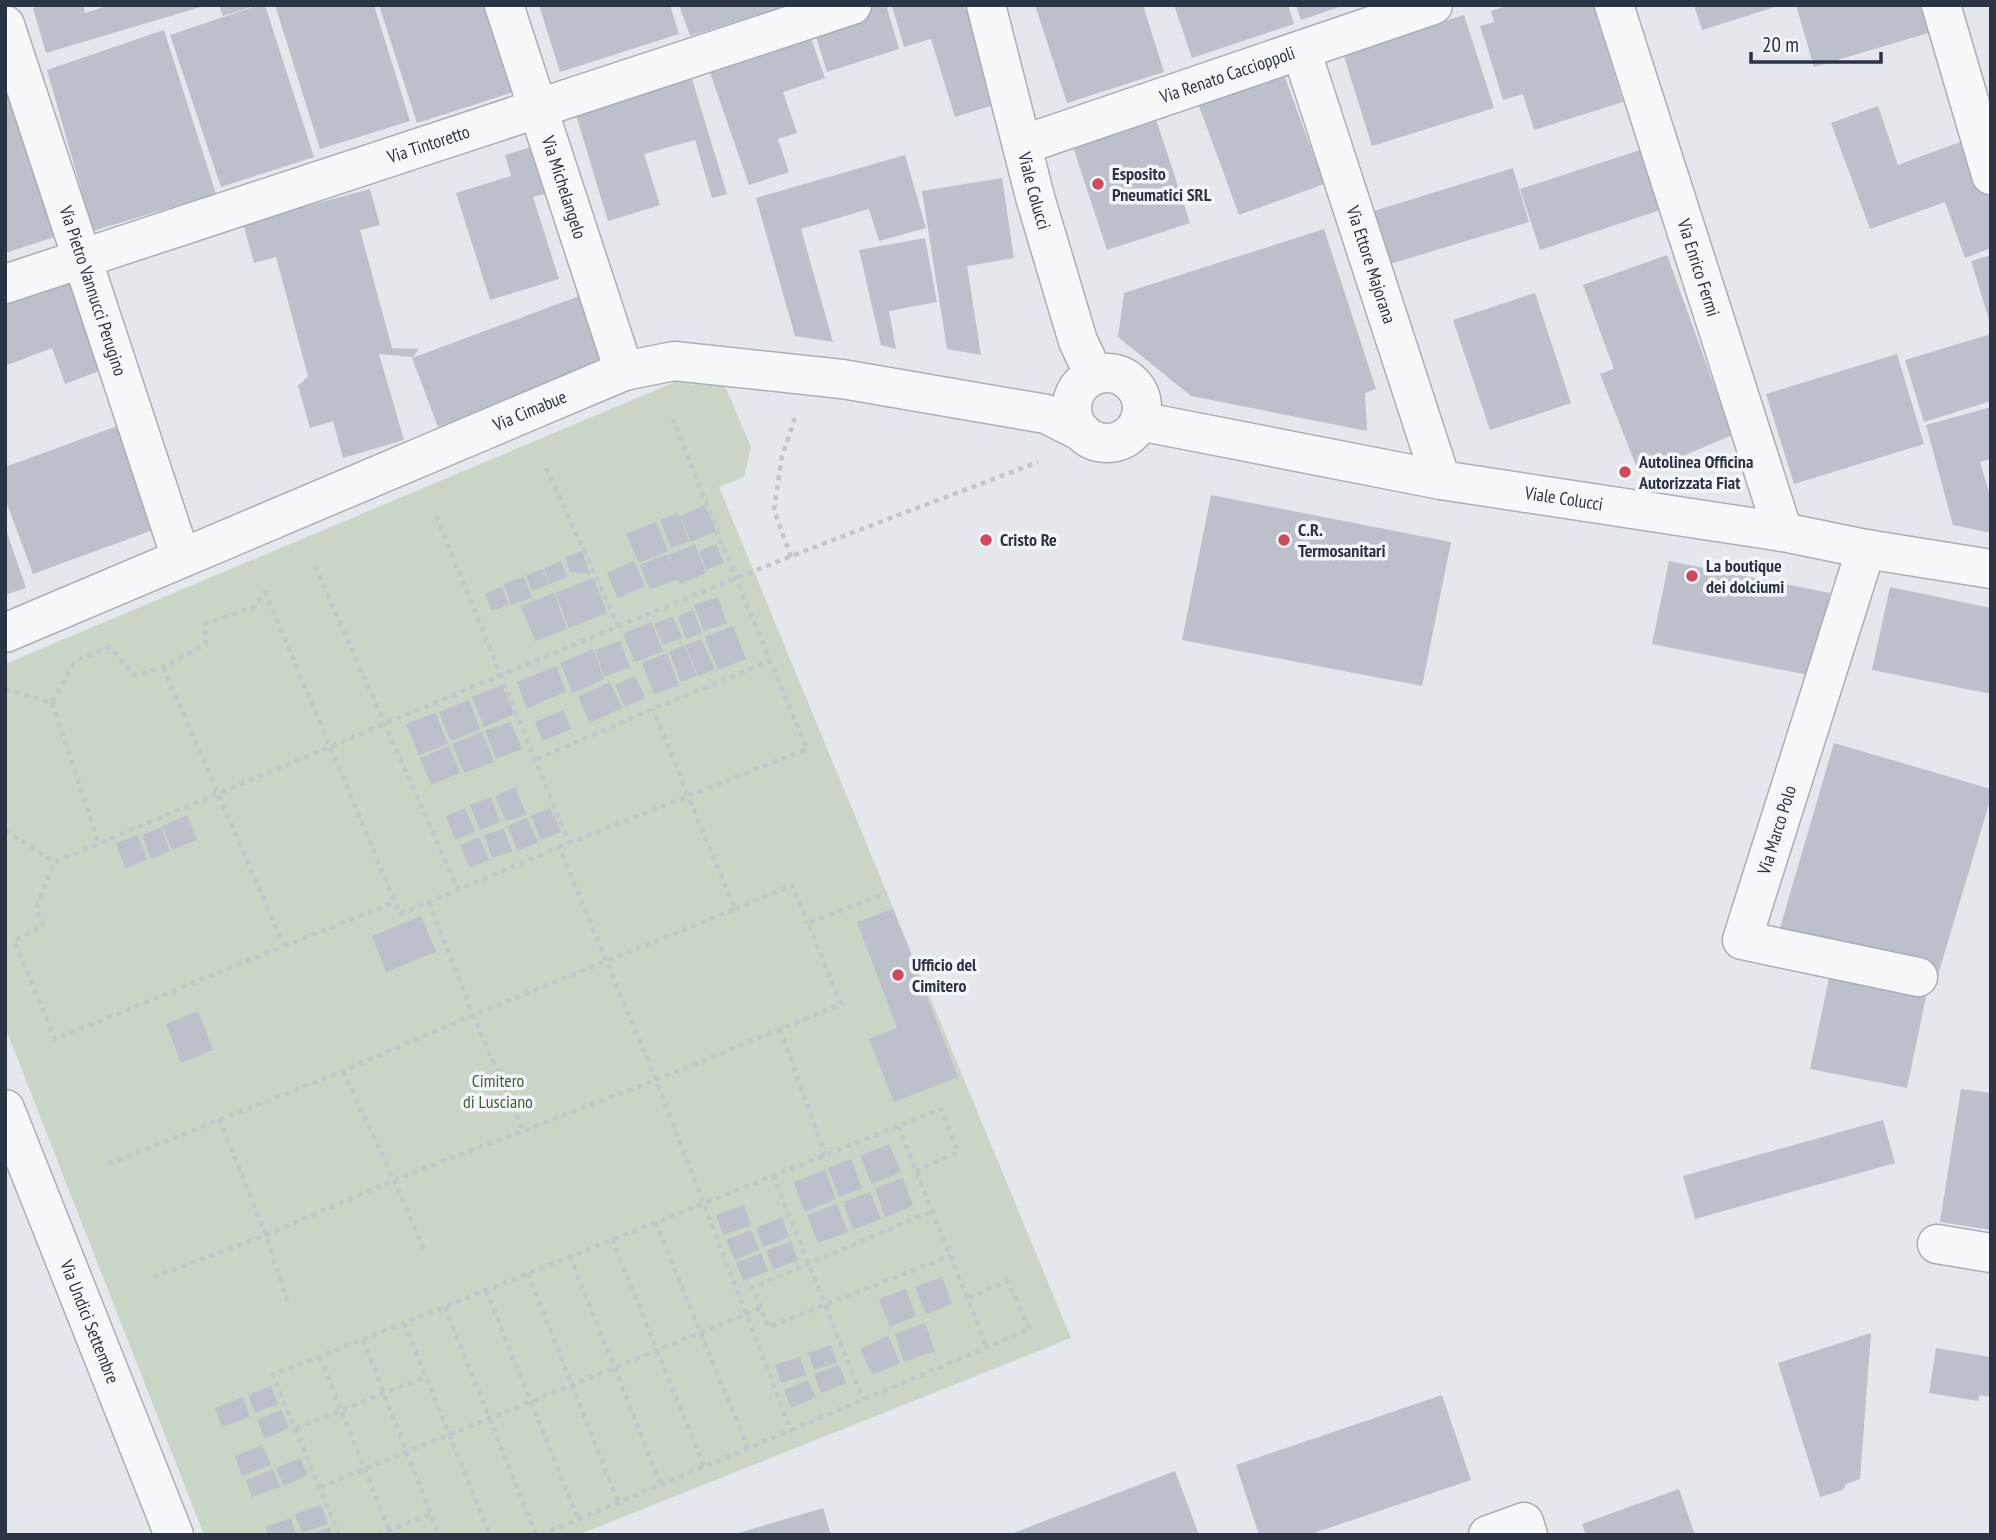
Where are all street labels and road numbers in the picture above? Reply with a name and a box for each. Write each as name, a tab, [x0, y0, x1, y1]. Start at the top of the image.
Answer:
street label: Via Renato Caccioppoli	[1156, 41, 1298, 109]
street label: Via Tintoretto	[383, 120, 473, 169]
street label: Via Michelangelo	[536, 132, 592, 242]
street label: Viale Colucci	[1013, 149, 1056, 232]
street label: Via Pietro Vannucci Perugino	[54, 202, 132, 379]
street label: Via Ettore Majorana	[1341, 202, 1401, 326]
street label: Via Enrico Fermi	[1672, 215, 1725, 319]
street label: Via Cimabue	[489, 385, 570, 436]
street label: Viale Colucci	[1522, 481, 1605, 515]
street label: Via Marco Polo	[1752, 782, 1801, 878]
street label: Via Undici Settembre	[55, 1256, 125, 1387]

